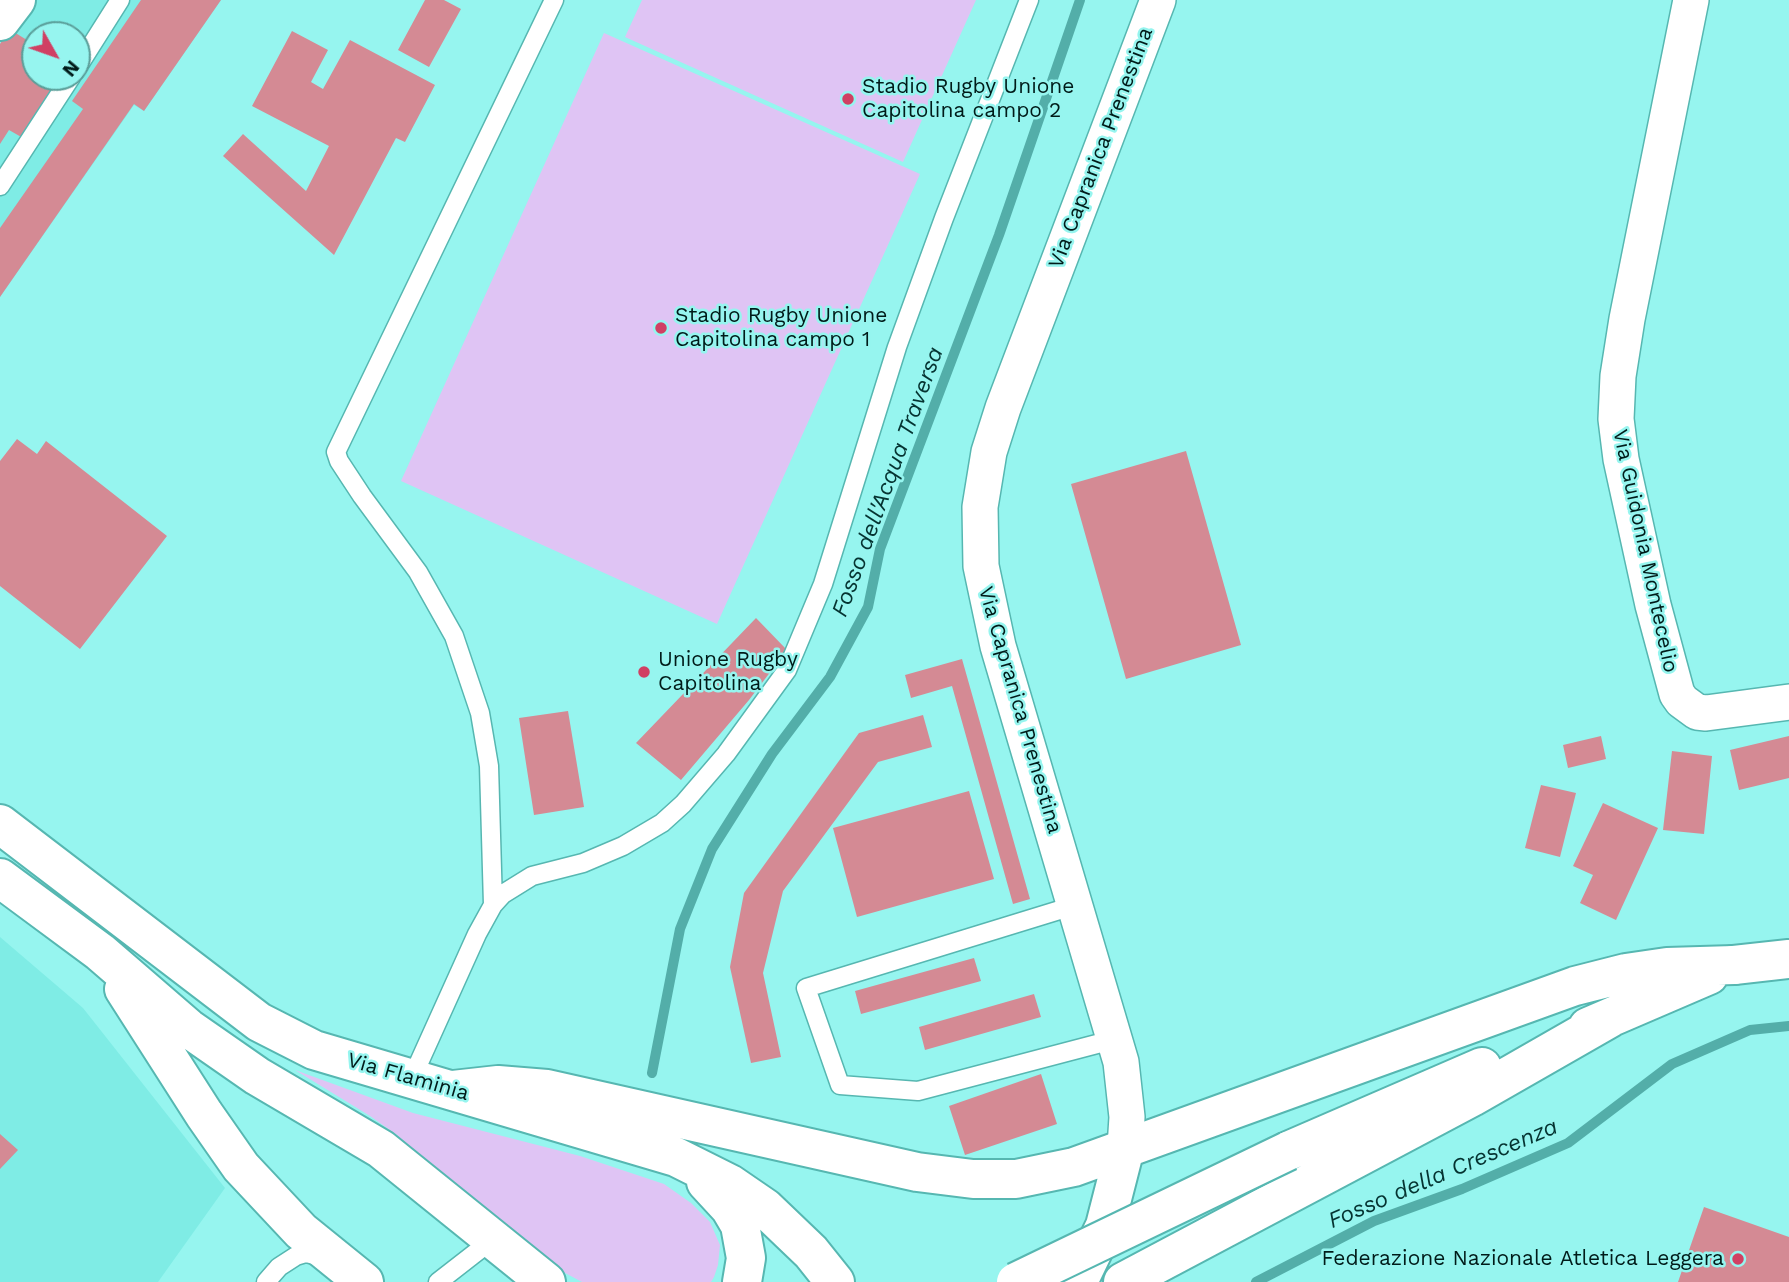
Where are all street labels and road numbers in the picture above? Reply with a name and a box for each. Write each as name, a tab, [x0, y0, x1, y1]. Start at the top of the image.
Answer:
street label: Via Capranica Prenestina	[1043, 24, 1159, 272]
street label: Via Guidonia Montecelio	[1607, 427, 1683, 675]
street label: Via Capranica Prenestina	[973, 584, 1067, 836]
street label: Via Flaminia	[344, 1048, 472, 1106]

